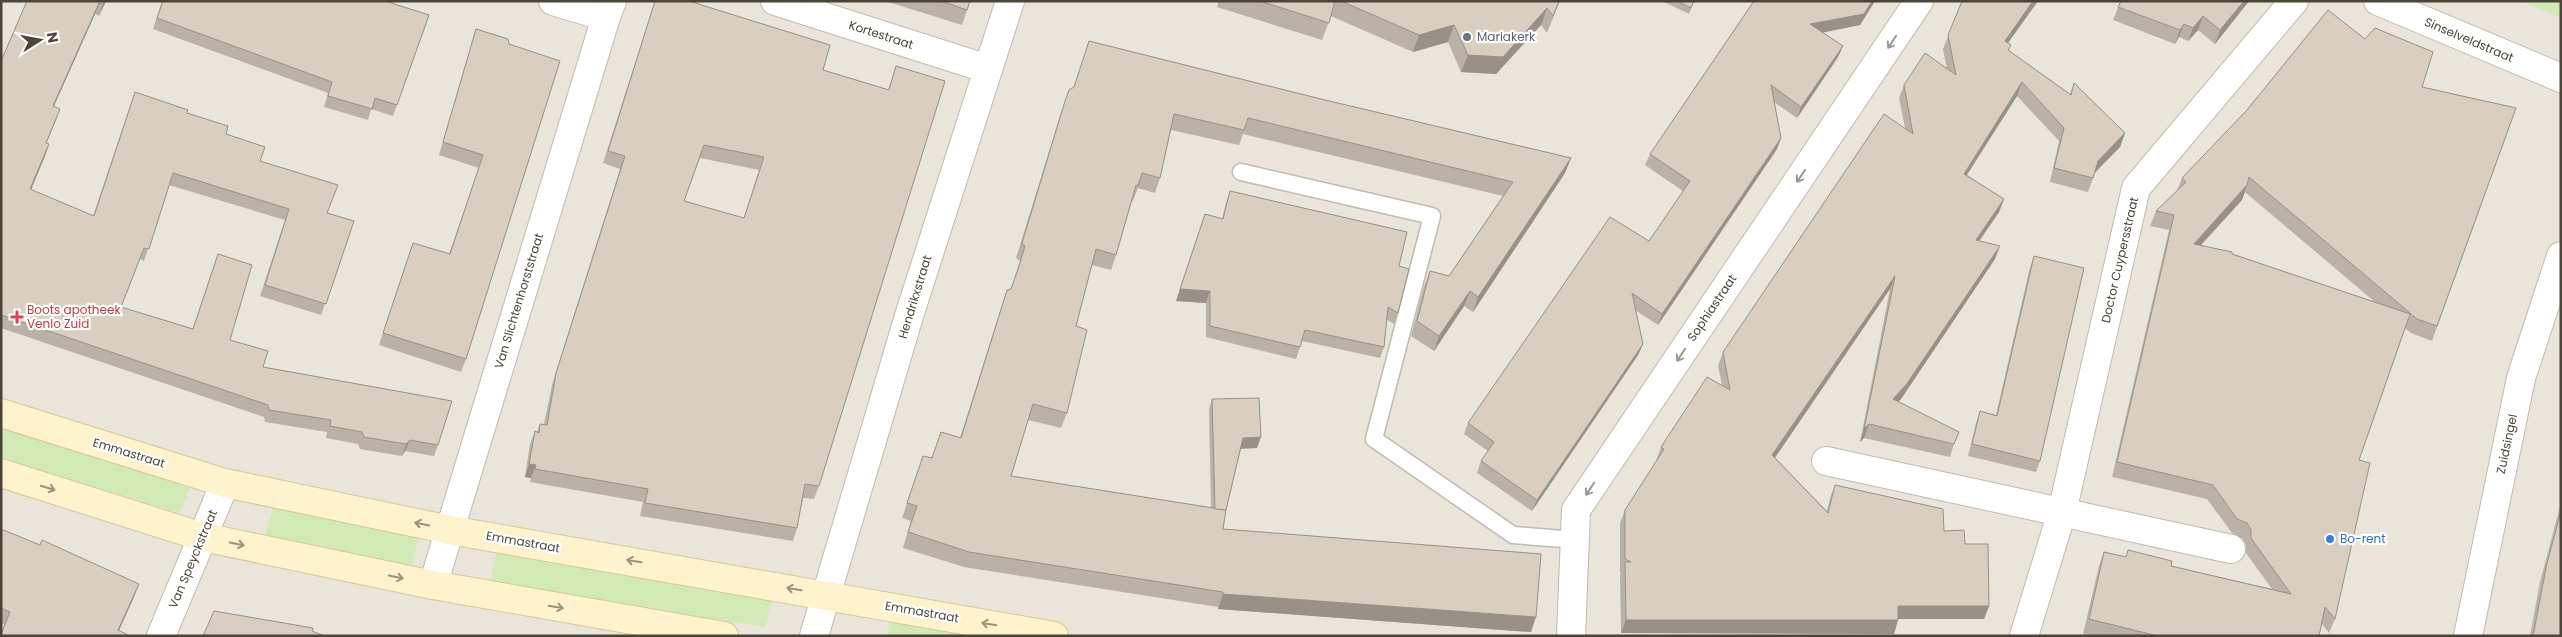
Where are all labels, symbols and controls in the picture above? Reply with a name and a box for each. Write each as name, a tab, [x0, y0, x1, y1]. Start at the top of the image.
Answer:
street label: Sinselveldstraat	[2422, 13, 2516, 66]
north arrow	[15, 15, 65, 65]
street label: Kortestraat	[847, 16, 916, 53]
place label: Mariakerk	[1477, 28, 1536, 45]
text: N	[42, 30, 64, 45]
marker: Mariakerk	[1461, 31, 1473, 43]
one-way arrow	[1887, 34, 1897, 48]
one-way arrow	[1796, 169, 1806, 183]
street label: Doctor Cuypersstraat	[2097, 195, 2142, 325]
street label: Van Slichtenhorststraat	[490, 231, 547, 371]
street label: Hendrikxstraat	[894, 253, 935, 341]
street label: Sophiastraat	[1683, 271, 1740, 345]
place label: Boots apotheek Venlo Zuid	[27, 301, 121, 332]
marker: Boots apotheek Venlo Zuid	[11, 311, 23, 323]
one-way arrow	[1675, 347, 1685, 361]
street label: Zuidsingel	[2492, 412, 2521, 475]
street label: Emmastraat	[91, 433, 167, 472]
one-way arrow	[1585, 482, 1595, 496]
one-way arrow	[39, 484, 55, 493]
street label: Van Speyckstraat	[164, 507, 221, 611]
one-way arrow	[415, 519, 431, 528]
street label: Emmastraat	[485, 527, 561, 556]
place label: Bo-rent	[2340, 530, 2386, 547]
marker: Bo-rent	[2324, 533, 2336, 545]
one-way arrow	[229, 540, 245, 549]
one-way arrow	[626, 556, 642, 566]
one-way arrow	[388, 573, 404, 583]
one-way arrow	[787, 583, 803, 593]
street label: Emmastraat	[884, 597, 960, 626]
one-way arrow	[547, 602, 563, 612]
one-way arrow	[981, 618, 997, 628]

